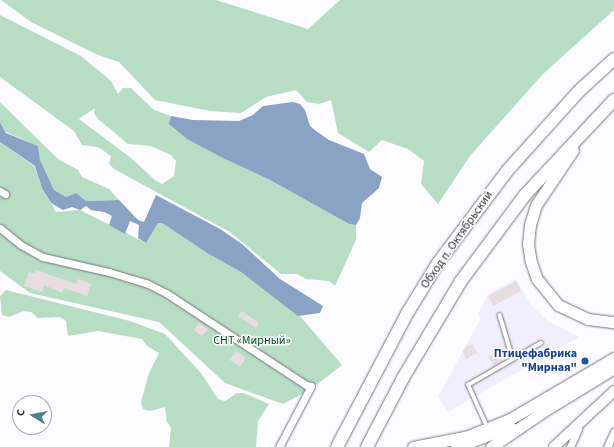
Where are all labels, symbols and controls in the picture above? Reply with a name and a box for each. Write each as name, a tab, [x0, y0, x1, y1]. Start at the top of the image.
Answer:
street label: Обход п. Октябрьский	[418, 188, 496, 292]
park label: СНТ «Мирный»	[213, 334, 291, 348]
place label: Птицефабрика "Мирная"	[494, 347, 577, 375]
marker: Птицефабрика "Мирная"	[580, 356, 590, 366]
north arrow	[12, 395, 52, 435]
text: С	[13, 408, 29, 417]

